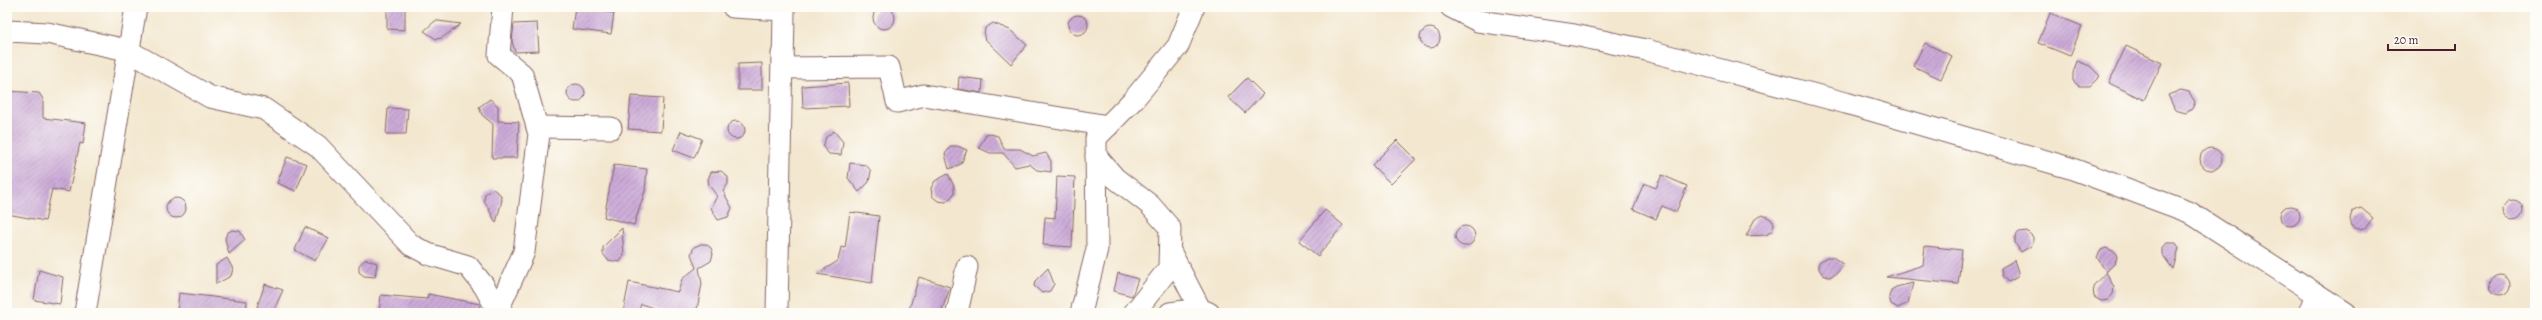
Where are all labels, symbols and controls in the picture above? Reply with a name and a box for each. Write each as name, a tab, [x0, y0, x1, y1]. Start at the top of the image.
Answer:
scale bar	[2388, 26, 2455, 52]
text: 20 m	[2394, 32, 2418, 48]

